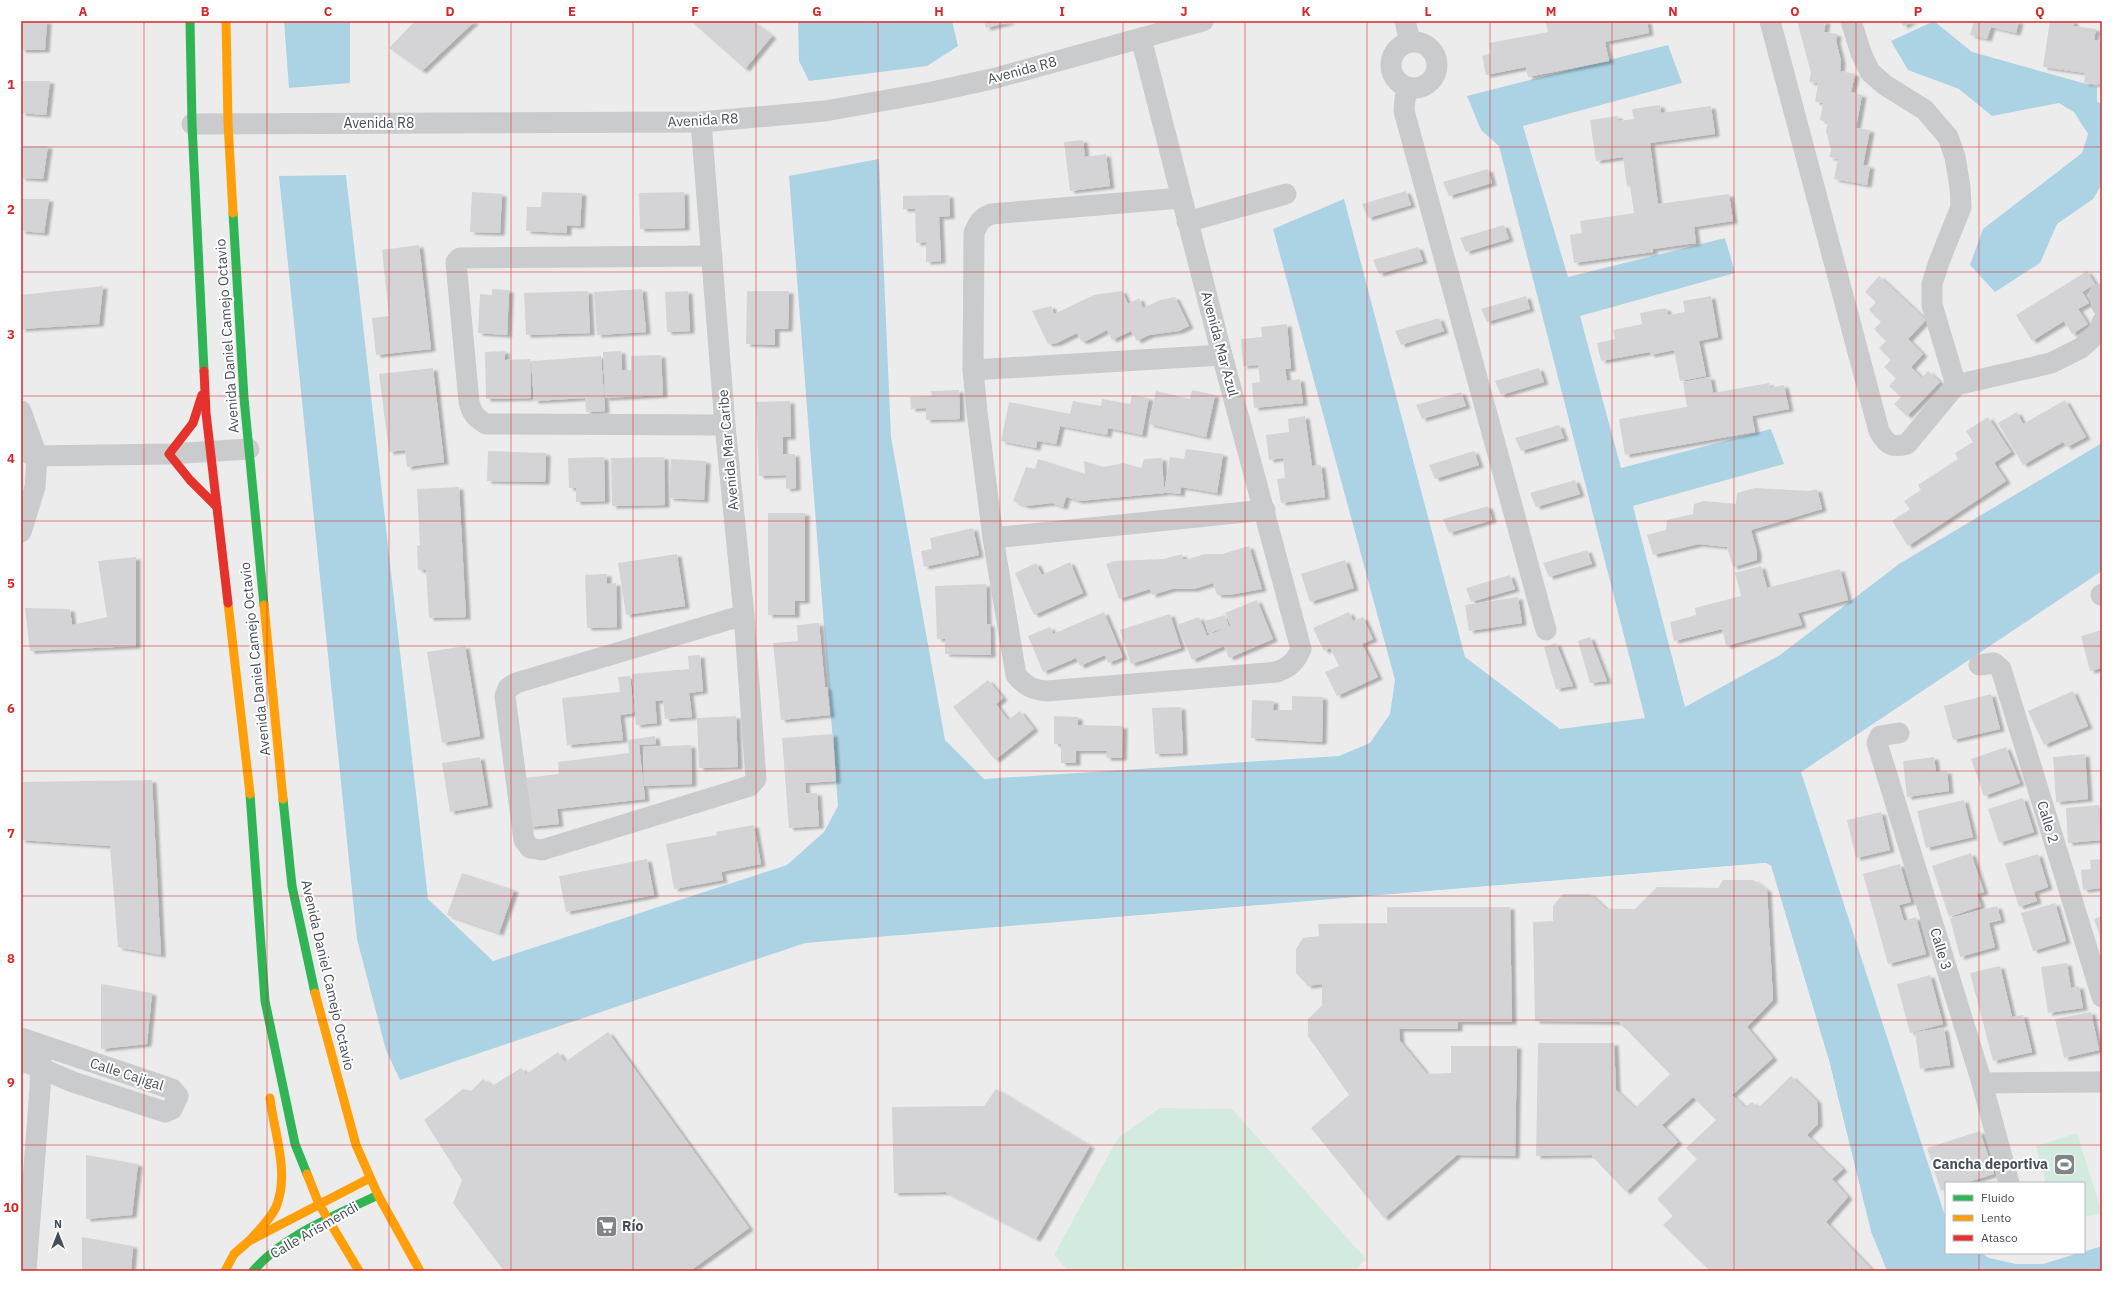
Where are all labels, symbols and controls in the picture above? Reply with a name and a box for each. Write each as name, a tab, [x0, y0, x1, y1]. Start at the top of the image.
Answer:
text: A	[79, 3, 88, 20]
text: B	[201, 3, 210, 20]
text: C	[324, 3, 333, 20]
text: D	[445, 3, 455, 20]
text: E	[568, 3, 576, 20]
text: F	[691, 3, 699, 20]
text: G	[812, 3, 822, 20]
text: H	[934, 3, 944, 20]
text: I	[1059, 3, 1065, 20]
text: J	[1180, 3, 1188, 20]
text: K	[1301, 3, 1311, 20]
text: L	[1425, 3, 1432, 20]
text: M	[1546, 3, 1556, 20]
text: N	[1668, 3, 1678, 20]
text: O	[1790, 3, 1800, 20]
text: P	[1914, 3, 1923, 20]
text: Q	[2035, 3, 2045, 20]
street label: Avenida R8	[985, 52, 1059, 88]
text: 1	[7, 76, 15, 93]
street label: Avenida R8	[667, 109, 739, 131]
street label: Avenida R8	[344, 114, 414, 132]
text: 2	[7, 201, 15, 218]
street label: Avenida Daniel Camejo Octavio	[211, 238, 243, 434]
street label: Avenida Mar Azul	[1197, 289, 1243, 399]
text: 3	[7, 326, 15, 343]
street label: Avenida Mar Caribe	[714, 388, 742, 511]
text: 4	[7, 450, 15, 467]
street label: Avenida Daniel Camejo Octavio	[236, 561, 274, 757]
text: 5	[7, 575, 15, 592]
text: 6	[7, 700, 15, 717]
street label: Calle 2	[2033, 799, 2063, 845]
text: 7	[7, 825, 15, 842]
street label: Avenida Daniel Camejo Octavio	[297, 878, 359, 1072]
street label: Calle 3	[1926, 926, 1956, 972]
text: 8	[7, 950, 15, 967]
street label: Calle Cajigal	[88, 1054, 166, 1094]
text: 9	[7, 1074, 15, 1091]
sports icon: Cancha deportiva	[2051, 1151, 2077, 1177]
place label: Cancha deportiva	[1932, 1155, 2048, 1173]
legend	[1945, 1182, 2085, 1254]
text: Fluido	[1981, 1190, 2015, 1205]
street label: Calle Arismendi	[267, 1198, 361, 1262]
text: 10	[3, 1199, 19, 1216]
text: Lento	[1981, 1210, 2011, 1225]
supermarket icon: Río	[594, 1213, 620, 1239]
north arrow	[38, 1214, 78, 1254]
text: N	[54, 1217, 62, 1231]
place label: Río	[622, 1217, 643, 1235]
text: Atasco	[1981, 1230, 2018, 1245]

